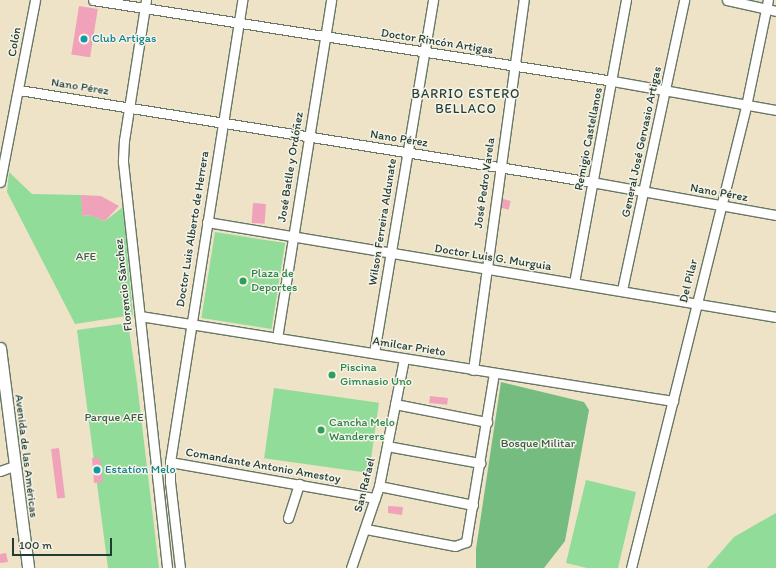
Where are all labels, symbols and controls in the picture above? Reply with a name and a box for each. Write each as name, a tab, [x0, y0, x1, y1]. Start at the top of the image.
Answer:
street label: Colón	[5, 26, 25, 58]
street label: Doctor Rincón Artigas	[380, 26, 494, 58]
place label: Club Artigas	[92, 32, 156, 46]
marker: Club Artigas	[79, 34, 89, 44]
street label: General José Gervasio Artigas	[619, 65, 665, 219]
street label: Nano Pérez	[50, 75, 110, 99]
street label: Remigio Castellanos	[572, 86, 606, 192]
district label: BARRIO ESTERO BELLACO	[412, 87, 520, 118]
street label: José Batlle y Ordóñez	[275, 111, 307, 223]
street label: Nano Pérez	[369, 127, 429, 151]
street label: José Pedro Varela	[472, 137, 498, 229]
street label: Doctor Luis Alberto de Herrera	[174, 150, 212, 308]
street label: Wilson Ferreira Aldunate	[366, 158, 400, 286]
street label: Nano Pérez	[689, 181, 749, 205]
street label: Florencio Sánchez	[112, 238, 136, 332]
street label: Doctor Luis G. Murguia	[434, 242, 552, 274]
park label: AFE	[76, 250, 96, 264]
street label: Del Pilar	[677, 258, 701, 304]
place label: Plaza de Deportes	[251, 267, 297, 295]
marker: Plaza de Deportes	[238, 276, 248, 286]
street label: Amilcar Prieto	[371, 334, 447, 360]
place label: Piscina Gimnasio Uno	[340, 361, 412, 389]
marker: Piscina Gimnasio Uno	[327, 370, 337, 380]
street label: Avenida de las Américas	[11, 393, 41, 519]
park label: Parque AFE	[84, 411, 144, 425]
place label: Cancha Melo Wanderers	[329, 416, 395, 444]
marker: Cancha Melo Wanderers	[316, 425, 326, 435]
park label: Bosque Militar	[501, 437, 575, 451]
street label: Comandante Antonio Amestoy	[184, 445, 342, 487]
street label: San Rafael	[351, 456, 379, 514]
place label: Estatíon Melo	[105, 463, 176, 477]
marker: Estatíon Melo	[92, 465, 102, 475]
scale bar	[14, 530, 114, 556]
text: 100 m	[19, 538, 52, 552]

